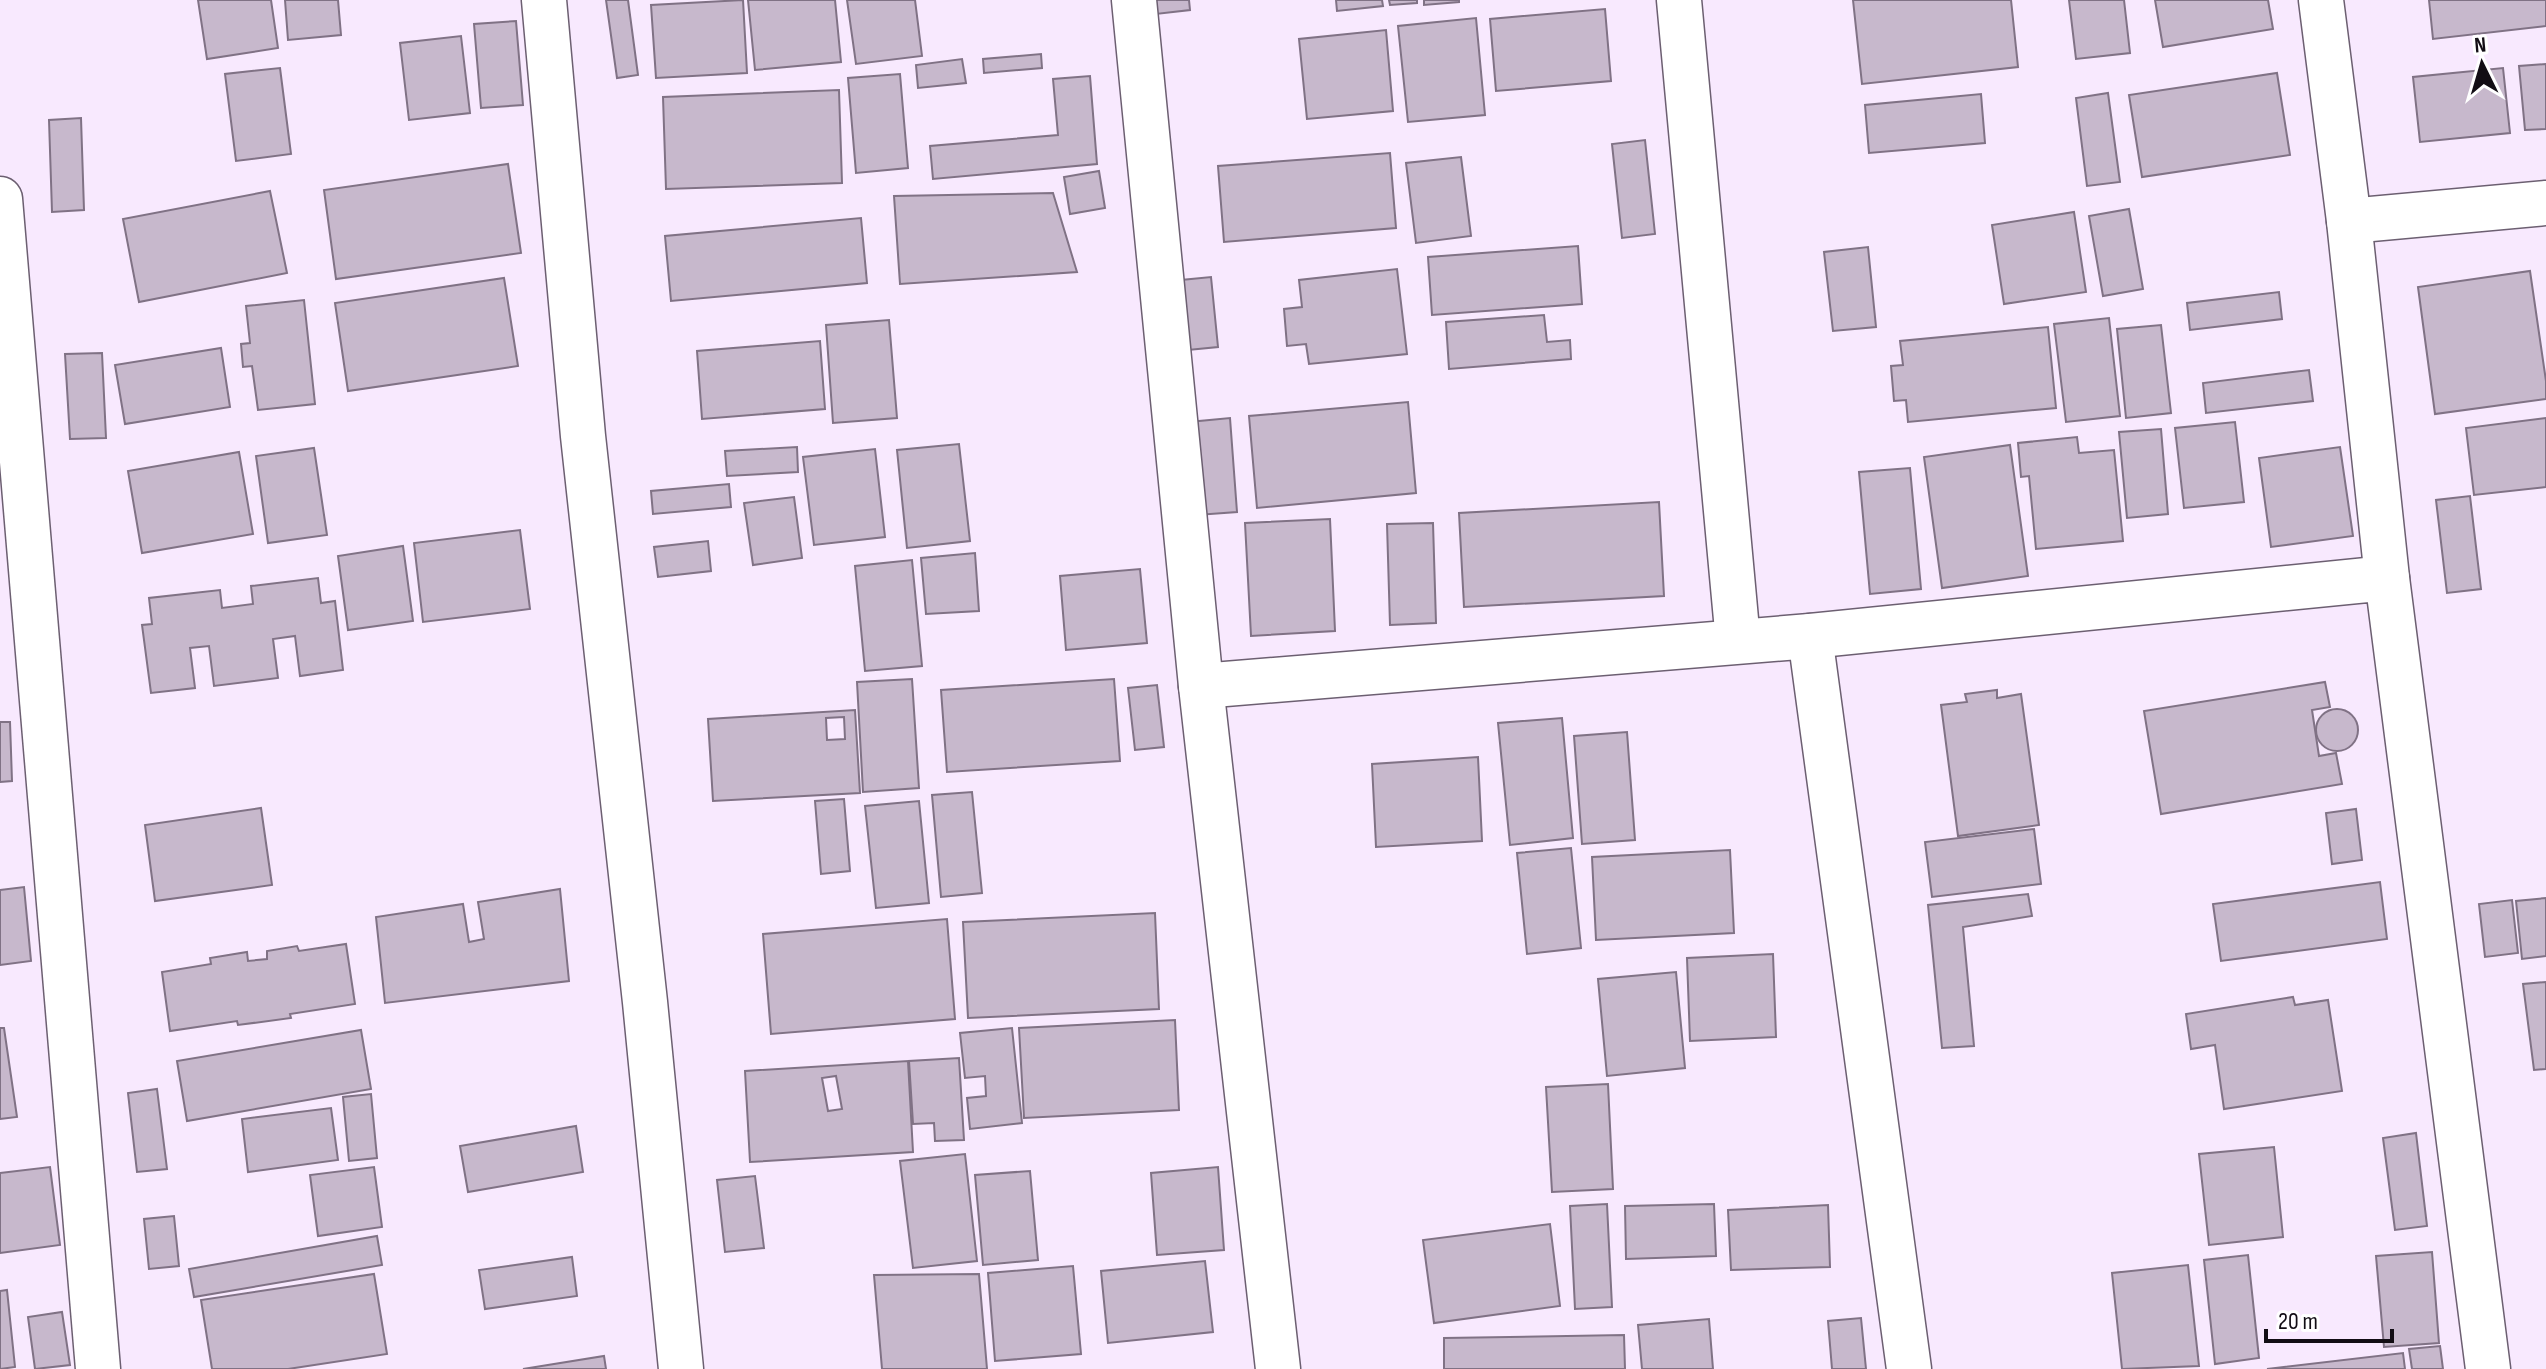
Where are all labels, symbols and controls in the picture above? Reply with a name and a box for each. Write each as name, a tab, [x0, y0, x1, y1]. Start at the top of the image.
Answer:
north arrow	[2442, 24, 2522, 104]
text: N	[2473, 32, 2487, 60]
scale bar	[2266, 1293, 2392, 1343]
text: 20 m	[2278, 1307, 2318, 1336]

